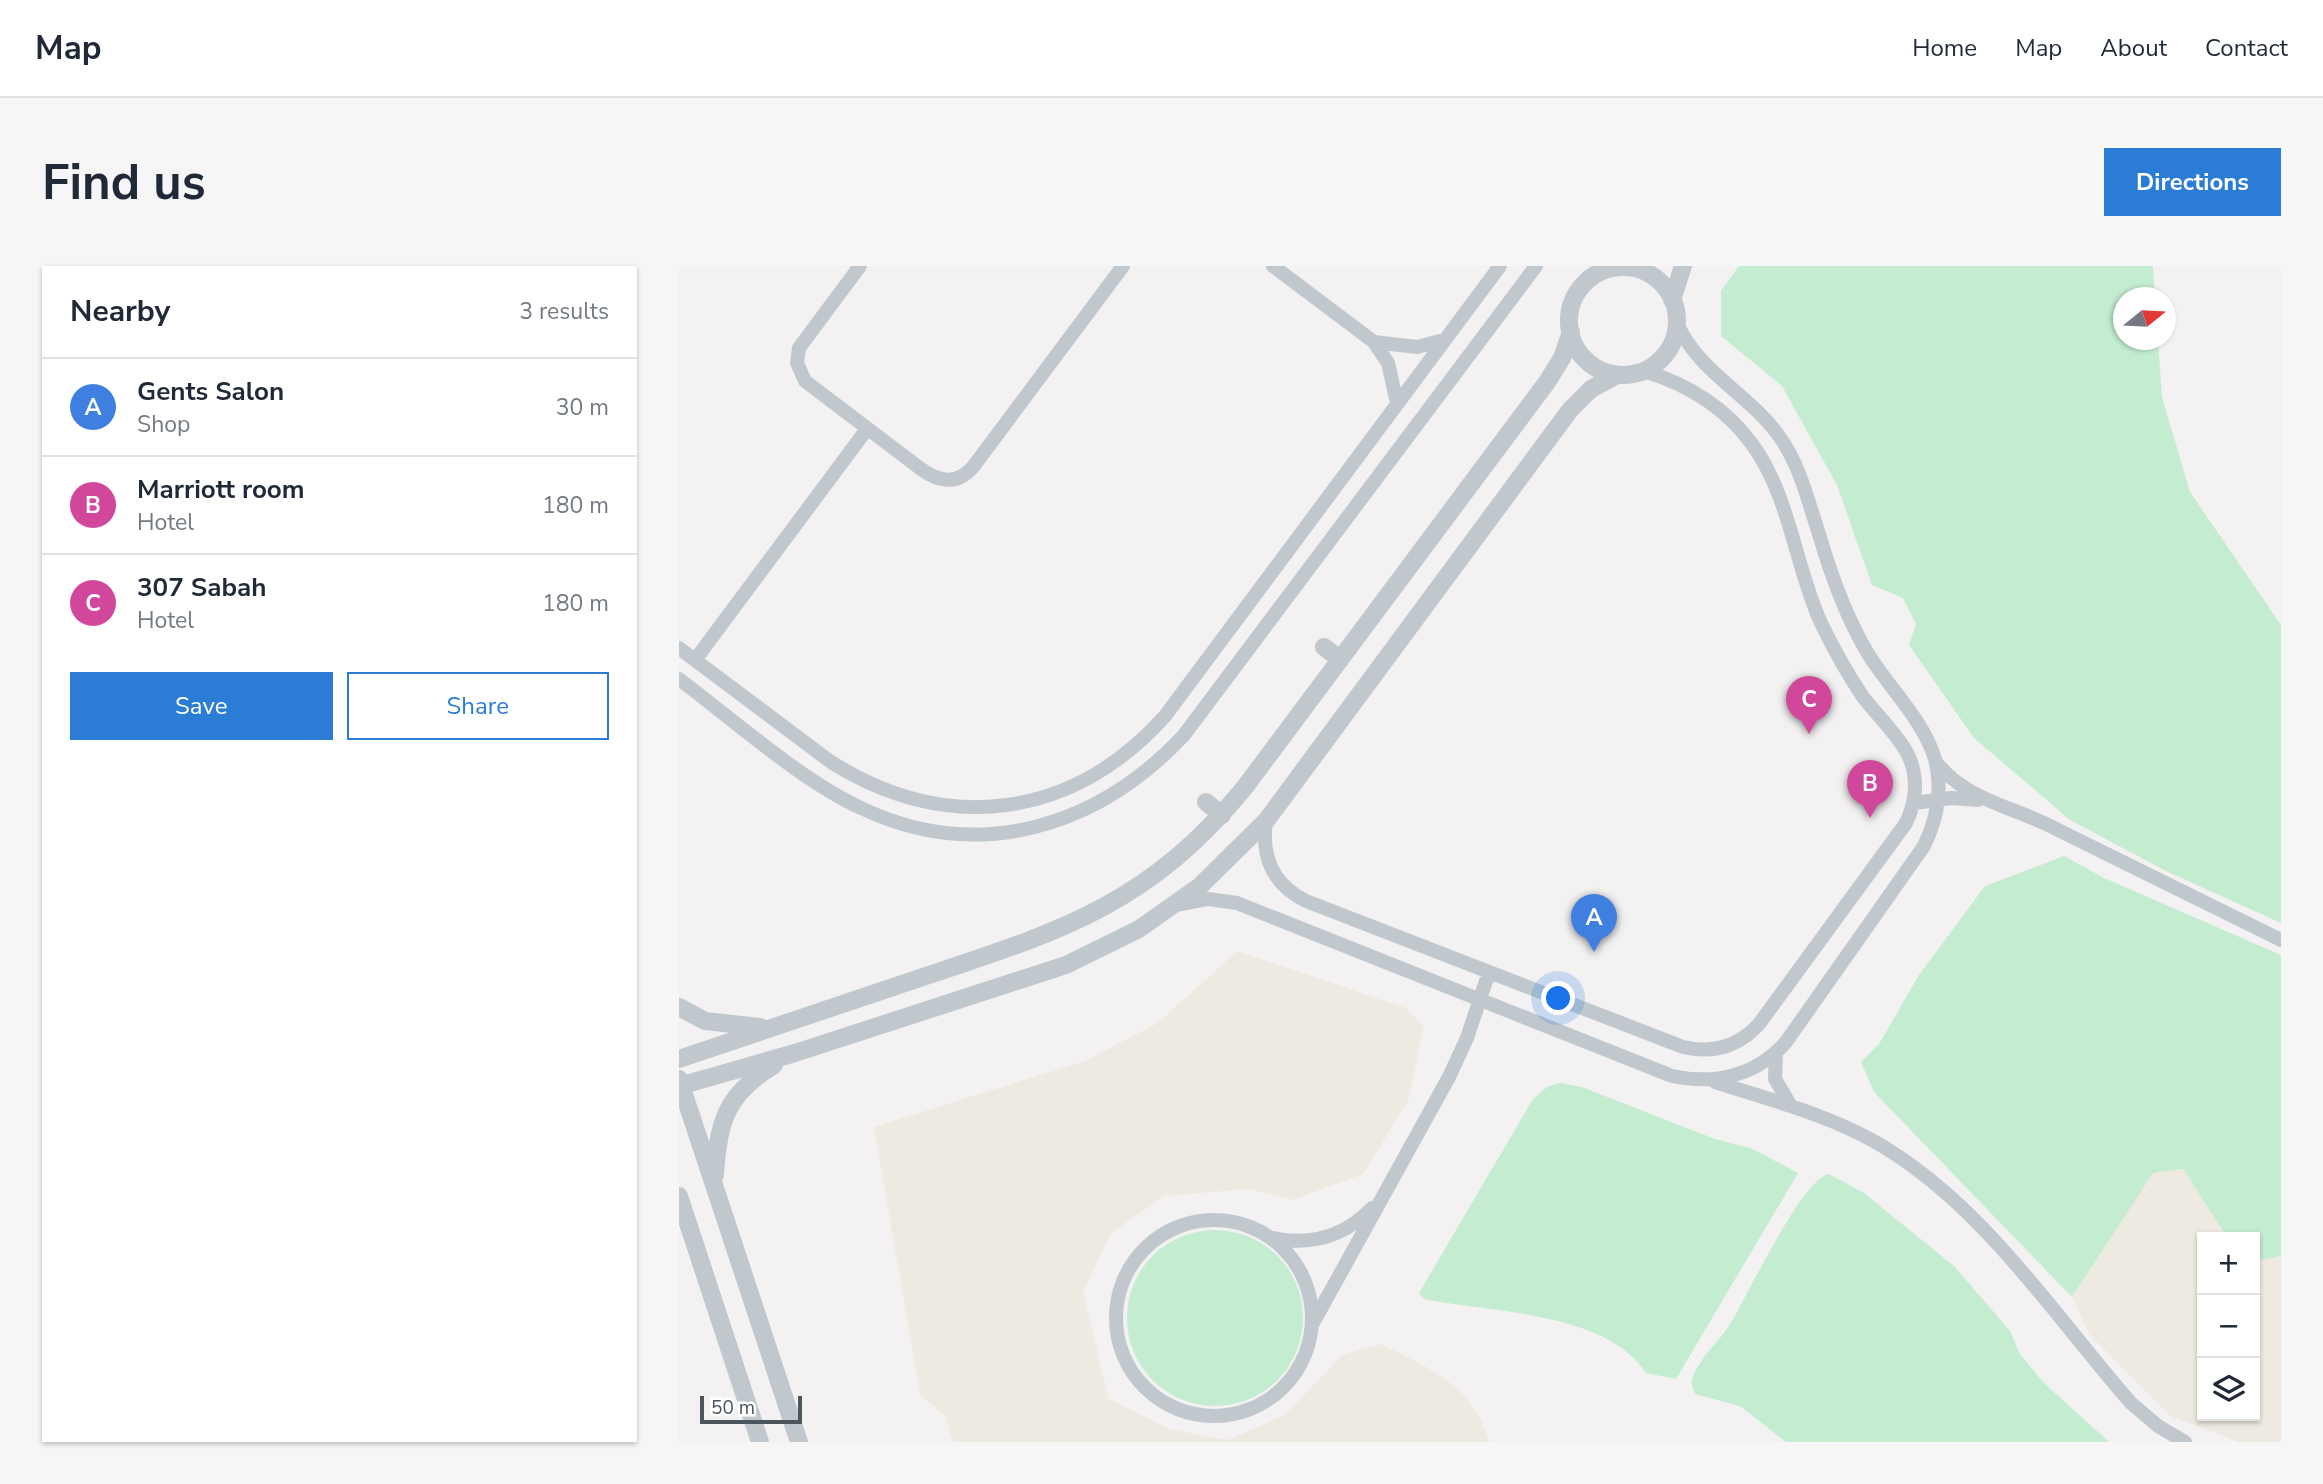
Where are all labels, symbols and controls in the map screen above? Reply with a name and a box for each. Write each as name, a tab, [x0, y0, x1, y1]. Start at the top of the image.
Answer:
text: Map	[35, 26, 102, 71]
text: Home	[1912, 32, 1977, 64]
text: Map	[2015, 32, 2062, 64]
text: About	[2100, 32, 2167, 64]
text: Contact	[2205, 32, 2288, 64]
button: Directions	[2104, 148, 2281, 216]
text: Find us	[42, 149, 206, 216]
north arrow	[2113, 287, 2176, 350]
text: Nearby	[70, 291, 170, 332]
text: 3 results	[519, 296, 609, 327]
text: Gents Salon	[137, 374, 284, 409]
text: A	[84, 392, 102, 423]
text: 30 m	[556, 392, 609, 423]
text: Shop	[137, 409, 190, 440]
text: Marriott room	[137, 472, 305, 507]
text: B	[85, 490, 101, 521]
text: 180 m	[542, 490, 609, 521]
text: Hotel	[137, 507, 194, 538]
text: 307 Sabah	[137, 570, 266, 605]
text: C	[85, 588, 101, 619]
text: 180 m	[542, 588, 609, 619]
text: Hotel	[137, 605, 194, 636]
button: Save	[70, 672, 333, 740]
button: Share	[347, 672, 609, 740]
pin: C	[1786, 676, 1832, 734]
pin: B	[1847, 760, 1893, 818]
pin: A	[1571, 894, 1617, 952]
your location	[1541, 981, 1575, 1015]
map controls	[2197, 1232, 2260, 1421]
button: +	[2197, 1232, 2260, 1295]
button: −	[2197, 1295, 2260, 1358]
button: layers	[2197, 1358, 2260, 1421]
scale bar	[700, 1393, 801, 1425]
text: 50 m	[711, 1395, 755, 1421]

